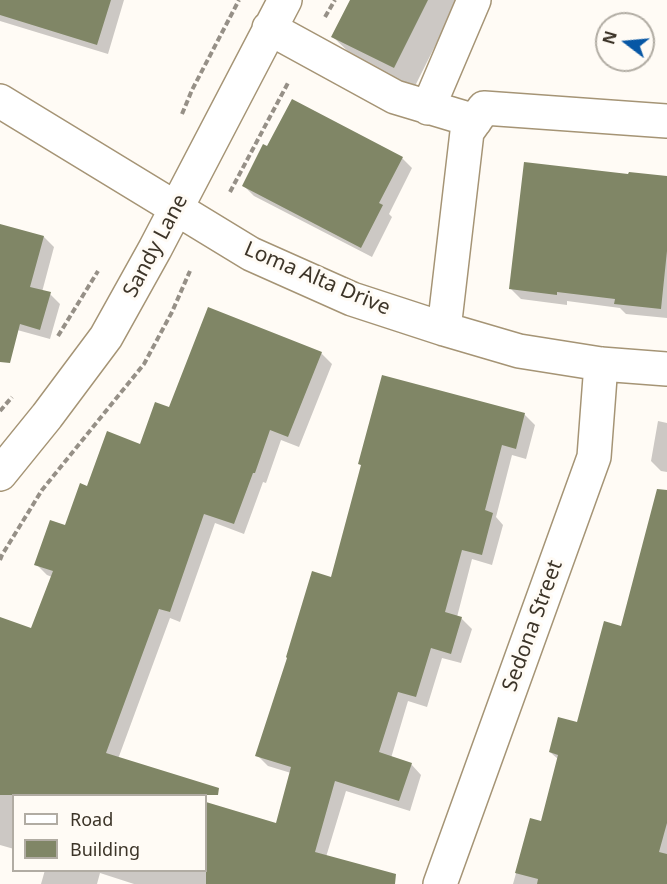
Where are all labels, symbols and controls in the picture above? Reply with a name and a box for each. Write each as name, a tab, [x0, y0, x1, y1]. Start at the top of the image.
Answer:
north arrow	[595, 12, 655, 72]
text: N	[597, 28, 622, 47]
street label: Sandy Lane	[118, 190, 194, 302]
street label: Loma Alta Drive	[240, 237, 394, 321]
street label: Sedona Street	[498, 557, 568, 695]
legend	[12, 794, 207, 872]
text: Road	[70, 807, 113, 831]
text: Building	[70, 837, 140, 861]

